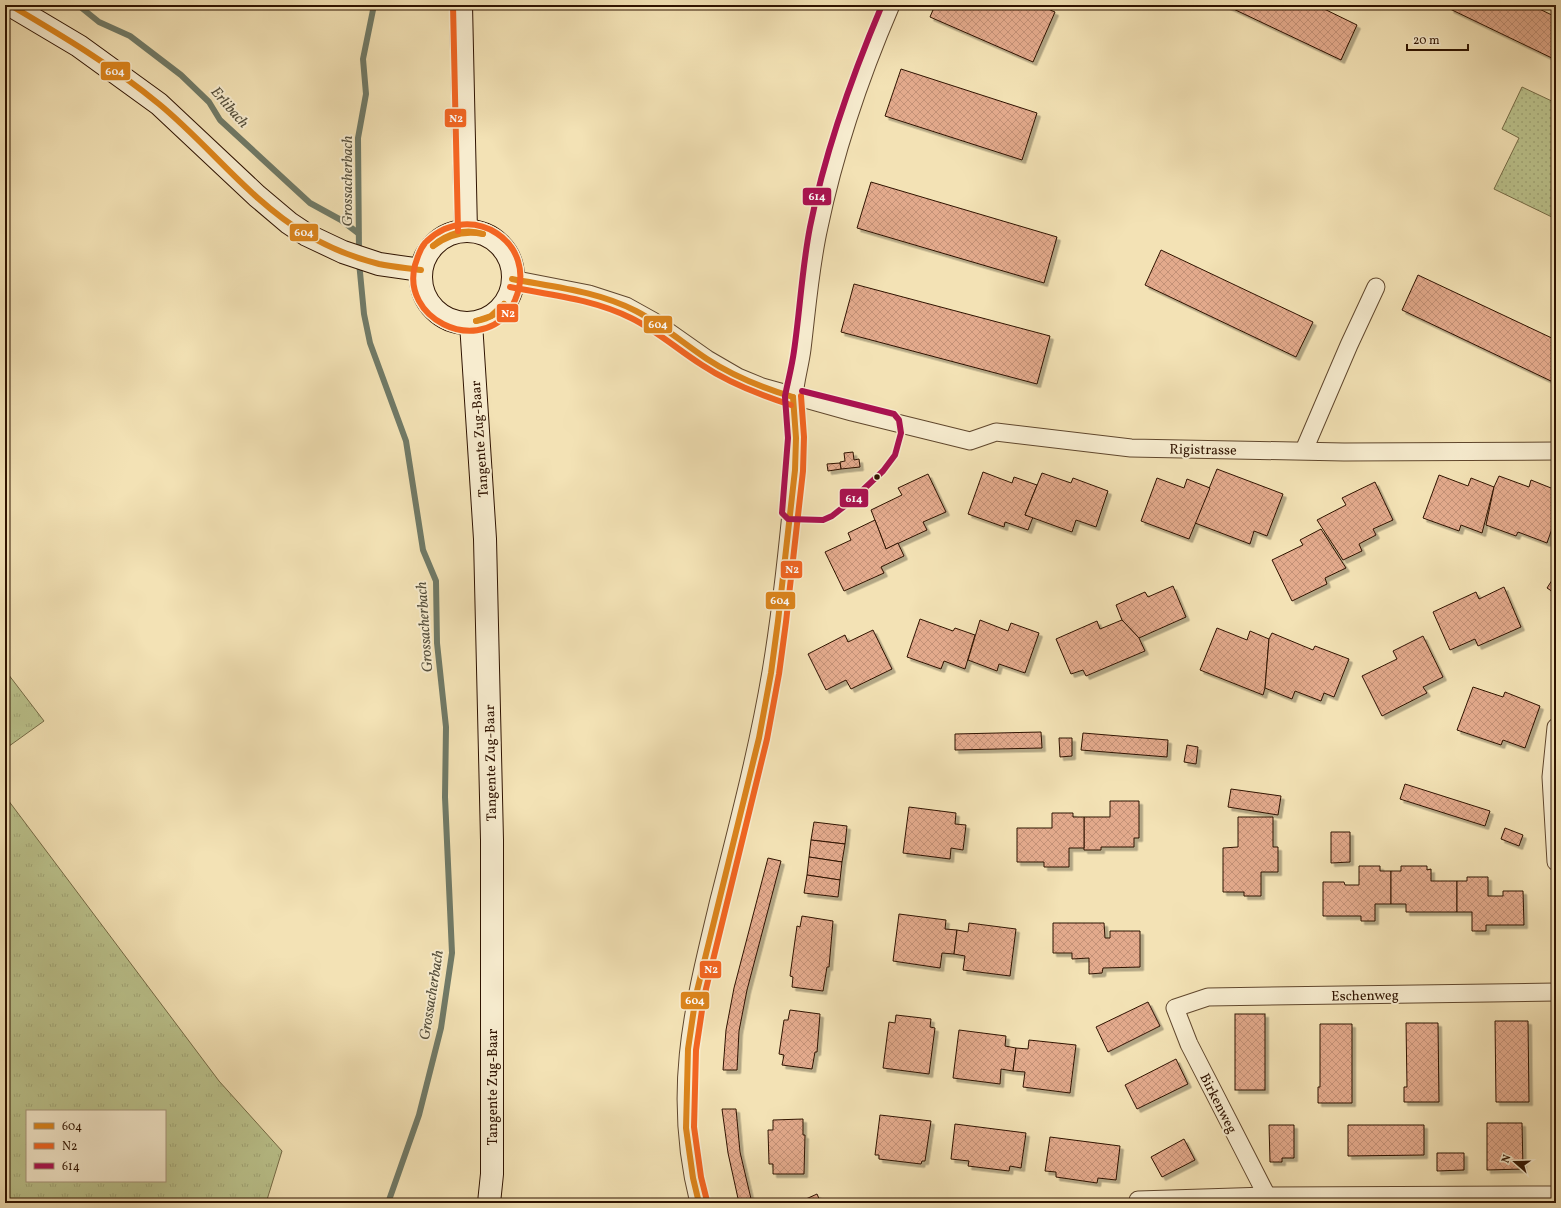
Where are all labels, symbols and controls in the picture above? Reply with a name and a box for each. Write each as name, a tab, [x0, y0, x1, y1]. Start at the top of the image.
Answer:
scale bar	[1407, 26, 1468, 52]
text: 20 m	[1413, 33, 1440, 49]
line badge: 604	[100, 61, 131, 81]
text: 604	[105, 65, 125, 80]
water label: Erlibach	[205, 83, 253, 133]
line badge: N2	[444, 108, 467, 128]
text: N2	[449, 112, 463, 127]
water label: Grossacherbach	[338, 136, 359, 226]
line badge: 614	[802, 187, 832, 206]
text: 614	[808, 190, 826, 205]
line badge: 604	[289, 223, 319, 242]
text: 604	[294, 226, 314, 241]
line badge: N2	[496, 303, 519, 323]
text: N2	[501, 307, 515, 322]
line badge: 604	[643, 315, 673, 334]
text: 604	[648, 318, 668, 333]
street label: Tangente Zug-Baar	[467, 380, 494, 498]
street label: Rigistrasse	[1169, 440, 1237, 461]
unlabelled marker	[872, 472, 882, 482]
line badge: 614	[839, 488, 869, 508]
text: 614	[845, 492, 863, 507]
line badge: N2	[780, 560, 803, 579]
text: N2	[785, 563, 799, 578]
water label: Grossacherbach	[412, 581, 439, 673]
line badge: 604	[765, 591, 796, 610]
text: 604	[770, 594, 790, 609]
street label: Tangente Zug-Baar	[481, 704, 502, 822]
water label: Grossacherbach	[415, 949, 450, 1042]
line badge: N2	[699, 960, 722, 979]
text: N2	[704, 963, 718, 978]
street label: Eschenweg	[1331, 986, 1399, 1007]
line badge: 604	[680, 991, 710, 1010]
text: 604	[685, 994, 705, 1009]
street label: Tangente Zug-Baar	[484, 1028, 503, 1145]
street label: Birkenweg	[1194, 1070, 1241, 1137]
legend	[26, 1110, 166, 1182]
text: 604	[62, 1119, 82, 1135]
text: N2	[62, 1139, 77, 1155]
north arrow	[1495, 1142, 1535, 1182]
text: N	[1499, 1153, 1515, 1165]
text: 614	[62, 1159, 80, 1175]

